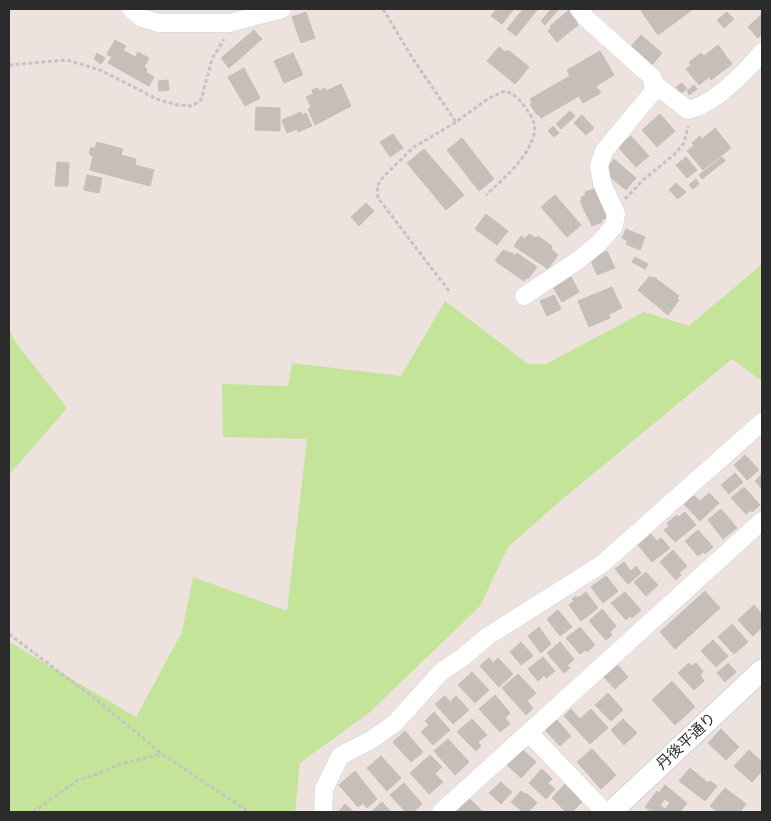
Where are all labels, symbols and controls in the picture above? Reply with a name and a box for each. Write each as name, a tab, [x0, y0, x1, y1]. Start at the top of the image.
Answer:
street label: 丹後平通り	[652, 709, 720, 773]

